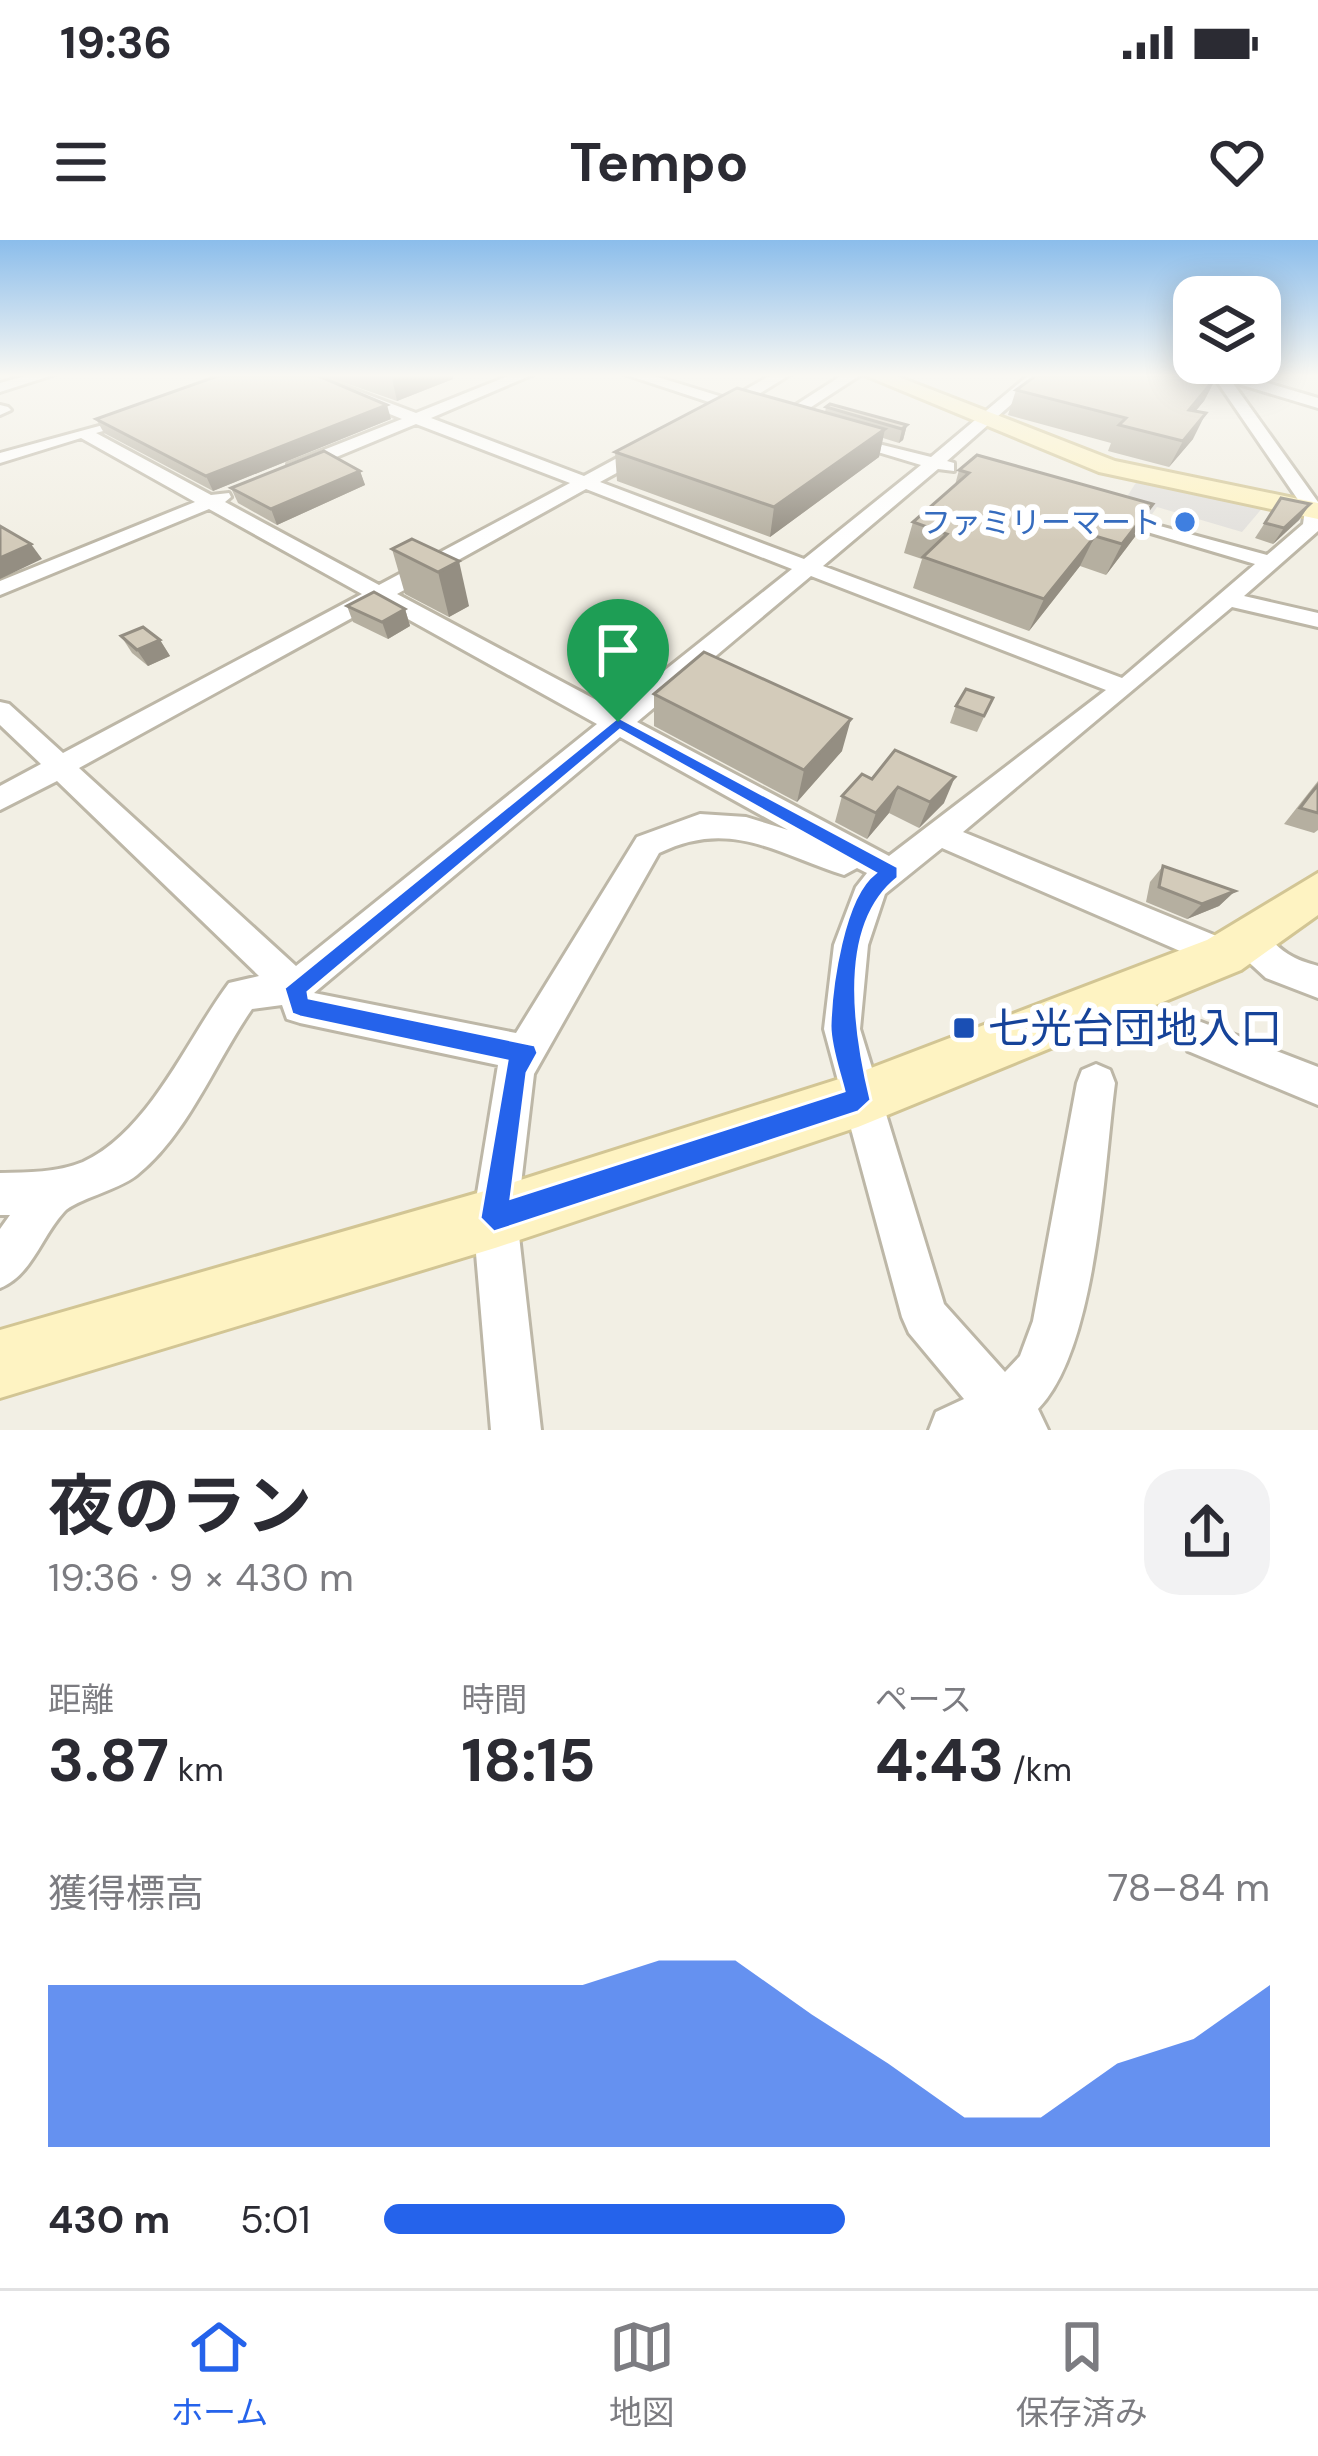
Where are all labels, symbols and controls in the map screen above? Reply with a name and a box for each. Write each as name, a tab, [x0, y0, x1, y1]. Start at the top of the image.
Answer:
text: 19:36	[60, 13, 172, 72]
text: Tempo	[569, 127, 749, 198]
icon: menu	[48, 129, 114, 195]
icon: heart	[1204, 129, 1270, 195]
map controls	[1173, 276, 1281, 384]
button: layers	[1173, 276, 1281, 384]
place label: ファミリーマート	[921, 503, 1161, 542]
marker: ファミリーマート	[1172, 509, 1198, 535]
pin	[567, 599, 669, 722]
icon: arrive	[585, 617, 651, 683]
place label: 七光台団地入口	[988, 1001, 1282, 1056]
marker: 七光台団地入口	[951, 1015, 977, 1041]
text: 夜のラン	[48, 1464, 312, 1549]
button: share	[1144, 1469, 1270, 1595]
text: 19:36 · 9 × 430 m	[48, 1552, 354, 1603]
text: 距離	[48, 1678, 114, 1721]
text: 時間	[461, 1678, 527, 1721]
text: ペース	[875, 1678, 972, 1721]
text: 3.87	[48, 1721, 169, 1800]
text: 18:15	[461, 1721, 596, 1800]
text: 4:43	[875, 1721, 1004, 1800]
text: km	[169, 1748, 224, 1791]
text: /km	[1004, 1748, 1072, 1791]
text: 78–84 m	[1108, 1862, 1270, 1913]
text: 獲得標高	[48, 1868, 204, 1919]
text: 430 m	[48, 2194, 170, 2245]
text: 5:01	[240, 2194, 311, 2245]
tab: ホーム	[170, 2314, 268, 2434]
tab: 地図	[609, 2314, 675, 2434]
tab: 保存済み	[1016, 2314, 1148, 2434]

